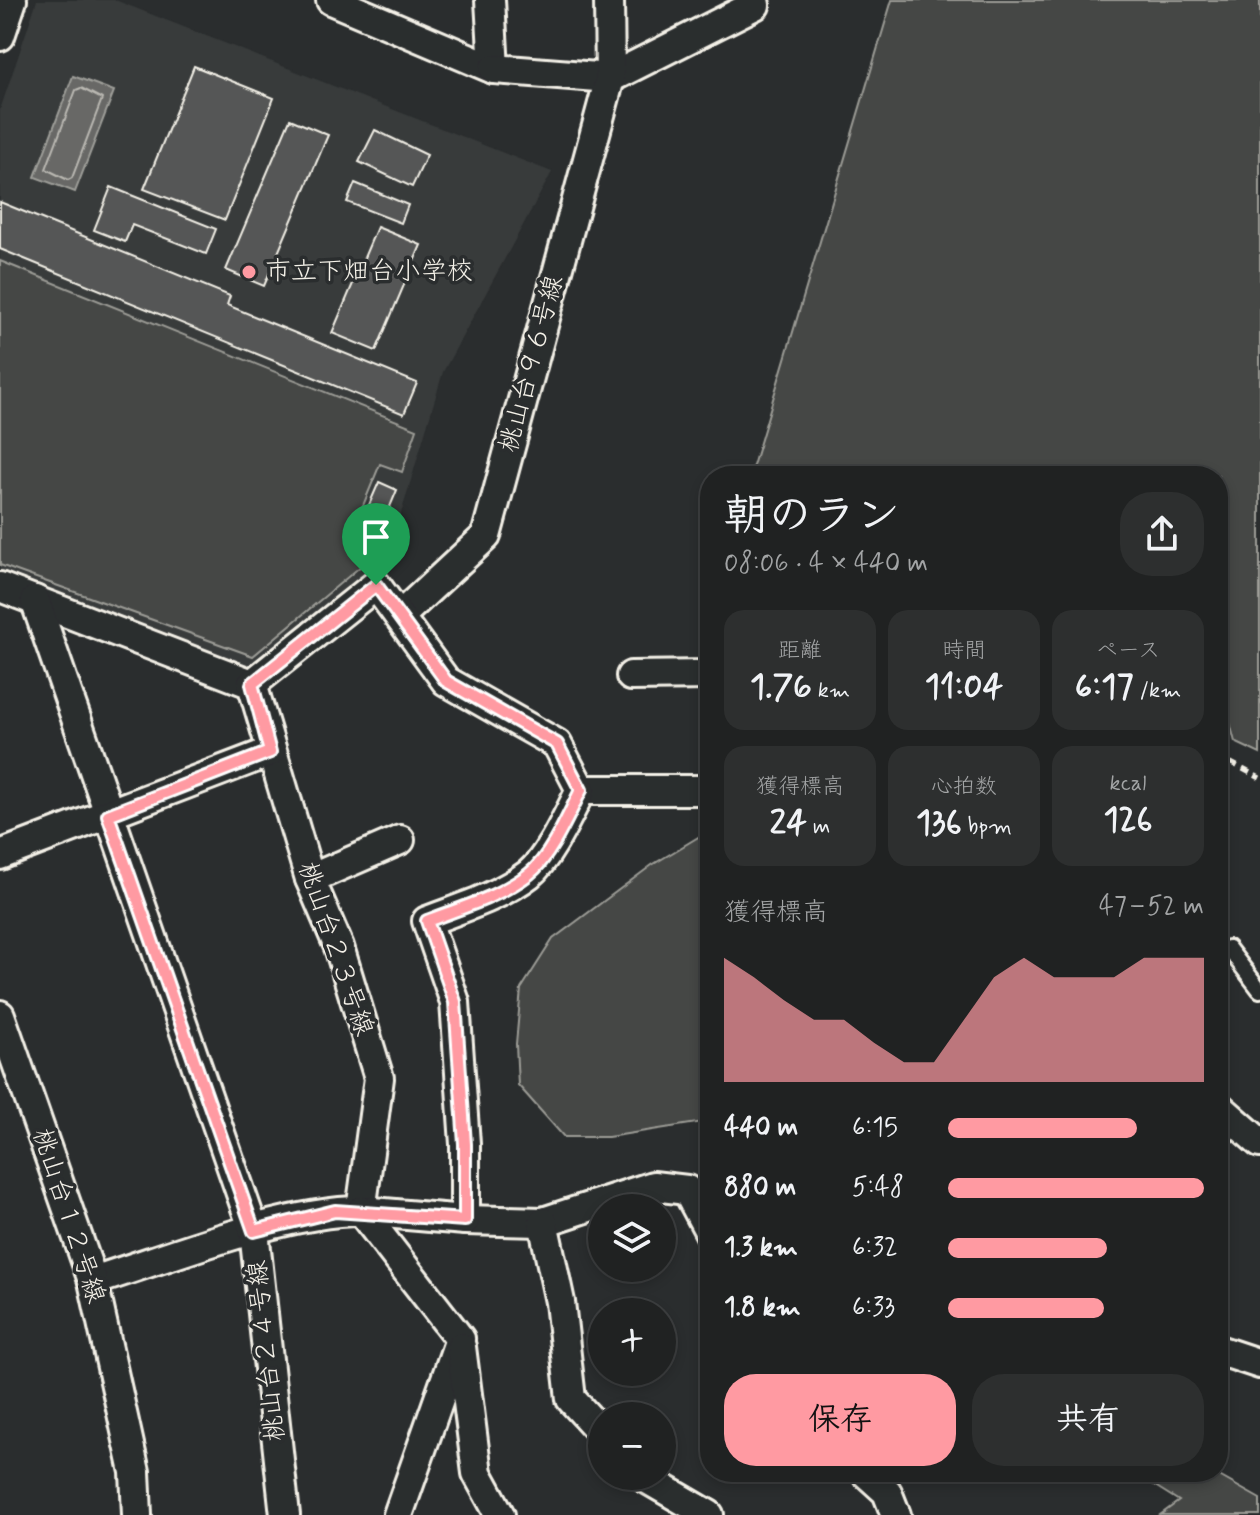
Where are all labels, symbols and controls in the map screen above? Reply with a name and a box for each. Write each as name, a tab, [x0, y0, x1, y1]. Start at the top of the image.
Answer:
place label: 市立下畑台小学校	[265, 255, 473, 289]
marker: 市立下畑台小学校	[240, 263, 258, 281]
street label: 桃山台９６号線	[492, 272, 572, 456]
text: 朝のラン	[724, 488, 900, 546]
button: share	[1120, 492, 1204, 576]
pin	[342, 503, 410, 585]
icon: arrive	[354, 515, 398, 559]
text: 08:06 · 4 × 440 m	[724, 547, 928, 581]
text: 距離	[778, 637, 822, 665]
text: 時間	[942, 637, 986, 665]
text: ペース	[1096, 637, 1160, 665]
text: 1.76	[750, 665, 812, 710]
text: 11:04	[925, 665, 1003, 710]
text: 6:17	[1075, 665, 1134, 710]
text: km	[812, 677, 850, 705]
text: /km	[1134, 677, 1181, 705]
text: kcal	[1110, 770, 1146, 798]
text: 獲得標高	[756, 773, 844, 801]
text: 心拍数	[931, 773, 997, 801]
text: 126	[1103, 798, 1153, 843]
text: 24	[770, 801, 807, 846]
text: 136	[916, 801, 962, 846]
text: m	[807, 813, 830, 841]
text: bpm	[962, 813, 1012, 841]
street label: 桃山台２３号線	[289, 857, 381, 1041]
text: 47–52 m	[1099, 890, 1204, 924]
text: 獲得標高	[724, 896, 828, 930]
text: 440 m	[724, 1111, 798, 1145]
text: 6:15	[852, 1111, 898, 1145]
street label: 桃山台１２号線	[24, 1124, 112, 1308]
text: 880 m	[724, 1171, 796, 1205]
text: 5:48	[852, 1171, 904, 1205]
map controls	[588, 1194, 676, 1490]
button: layers	[588, 1194, 676, 1282]
text: 1.3 km	[724, 1231, 798, 1265]
text: 6:32	[852, 1231, 898, 1265]
street label: 桃山台２４号線	[241, 1259, 293, 1443]
text: 1.8 km	[724, 1291, 801, 1325]
text: 6:33	[852, 1291, 895, 1325]
button: +	[588, 1298, 676, 1386]
button: 保存	[724, 1374, 956, 1466]
button: 共有	[972, 1374, 1204, 1466]
button: −	[588, 1402, 676, 1490]

